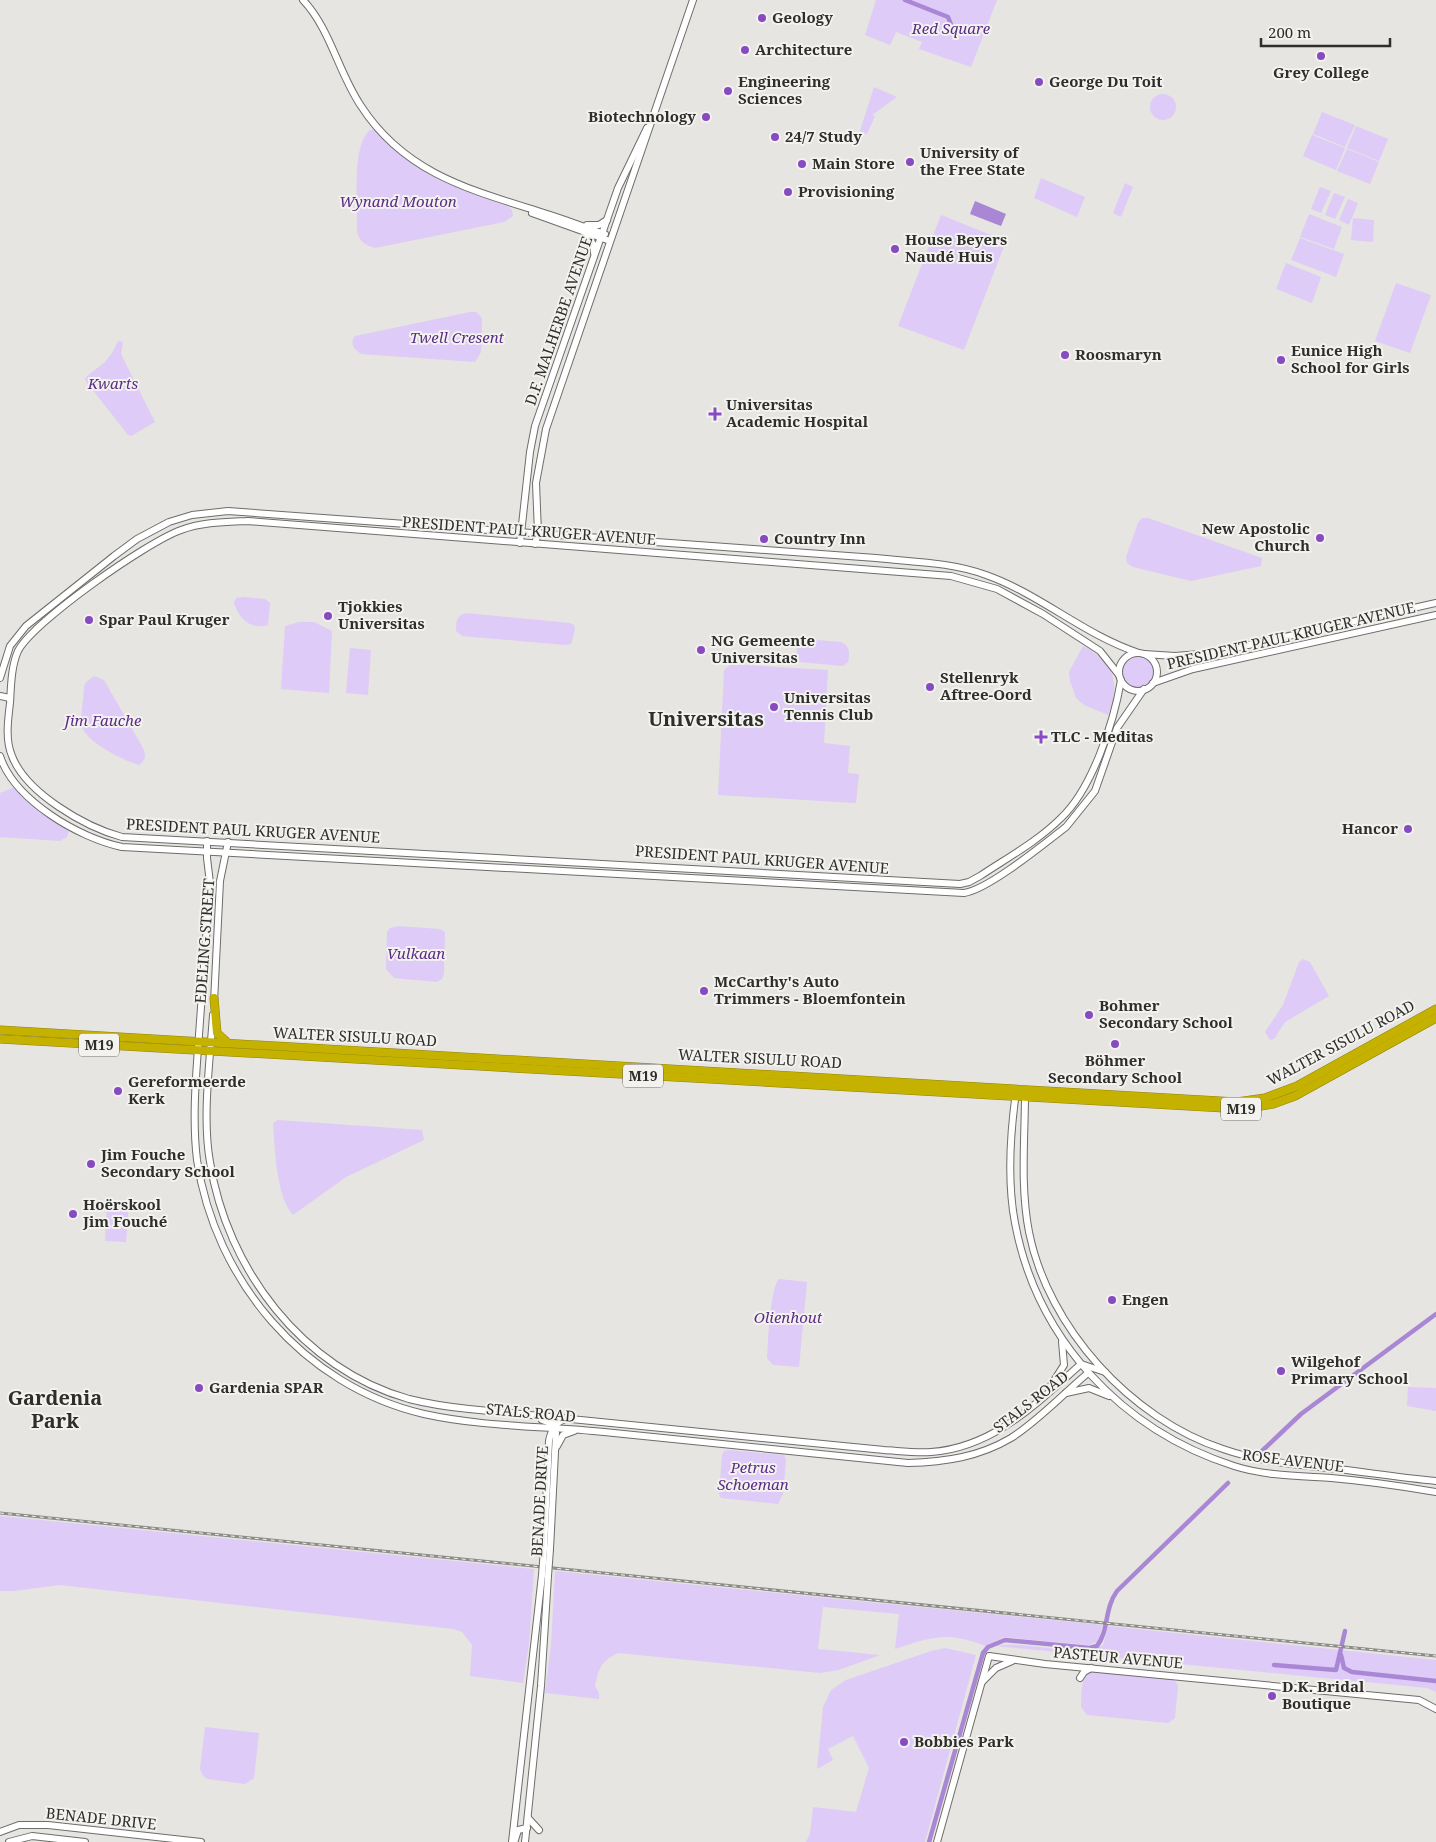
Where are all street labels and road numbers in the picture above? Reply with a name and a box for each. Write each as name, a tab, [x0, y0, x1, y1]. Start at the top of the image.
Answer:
street label: D.F. MALHERBE AVENUE	[520, 233, 596, 408]
street label: PRESIDENT PAUL KRUGER AVENUE	[401, 511, 657, 549]
street label: PRESIDENT PAUL KRUGER AVENUE	[1165, 597, 1417, 673]
street label: PRESIDENT PAUL KRUGER AVENUE	[125, 813, 381, 847]
street label: PRESIDENT PAUL KRUGER AVENUE	[634, 840, 890, 878]
street label: EDELING STREET	[190, 878, 218, 1004]
street label: WALTER SISULU ROAD	[1263, 995, 1418, 1090]
street label: WALTER SISULU ROAD	[273, 1022, 438, 1050]
road number: M19	[79, 1034, 119, 1056]
street label: WALTER SISULU ROAD	[678, 1044, 843, 1072]
road number: M19	[623, 1064, 663, 1088]
road number: M19	[1221, 1098, 1261, 1120]
street label: STALS ROAD	[989, 1366, 1072, 1437]
street label: STALS ROAD	[485, 1398, 577, 1426]
street label: ROSE AVENUE	[1241, 1444, 1345, 1476]
street label: BENADE DRIVE	[526, 1445, 552, 1557]
street label: PASTEUR AVENUE	[1052, 1641, 1184, 1673]
street label: BENADE DRIVE	[45, 1802, 157, 1834]

